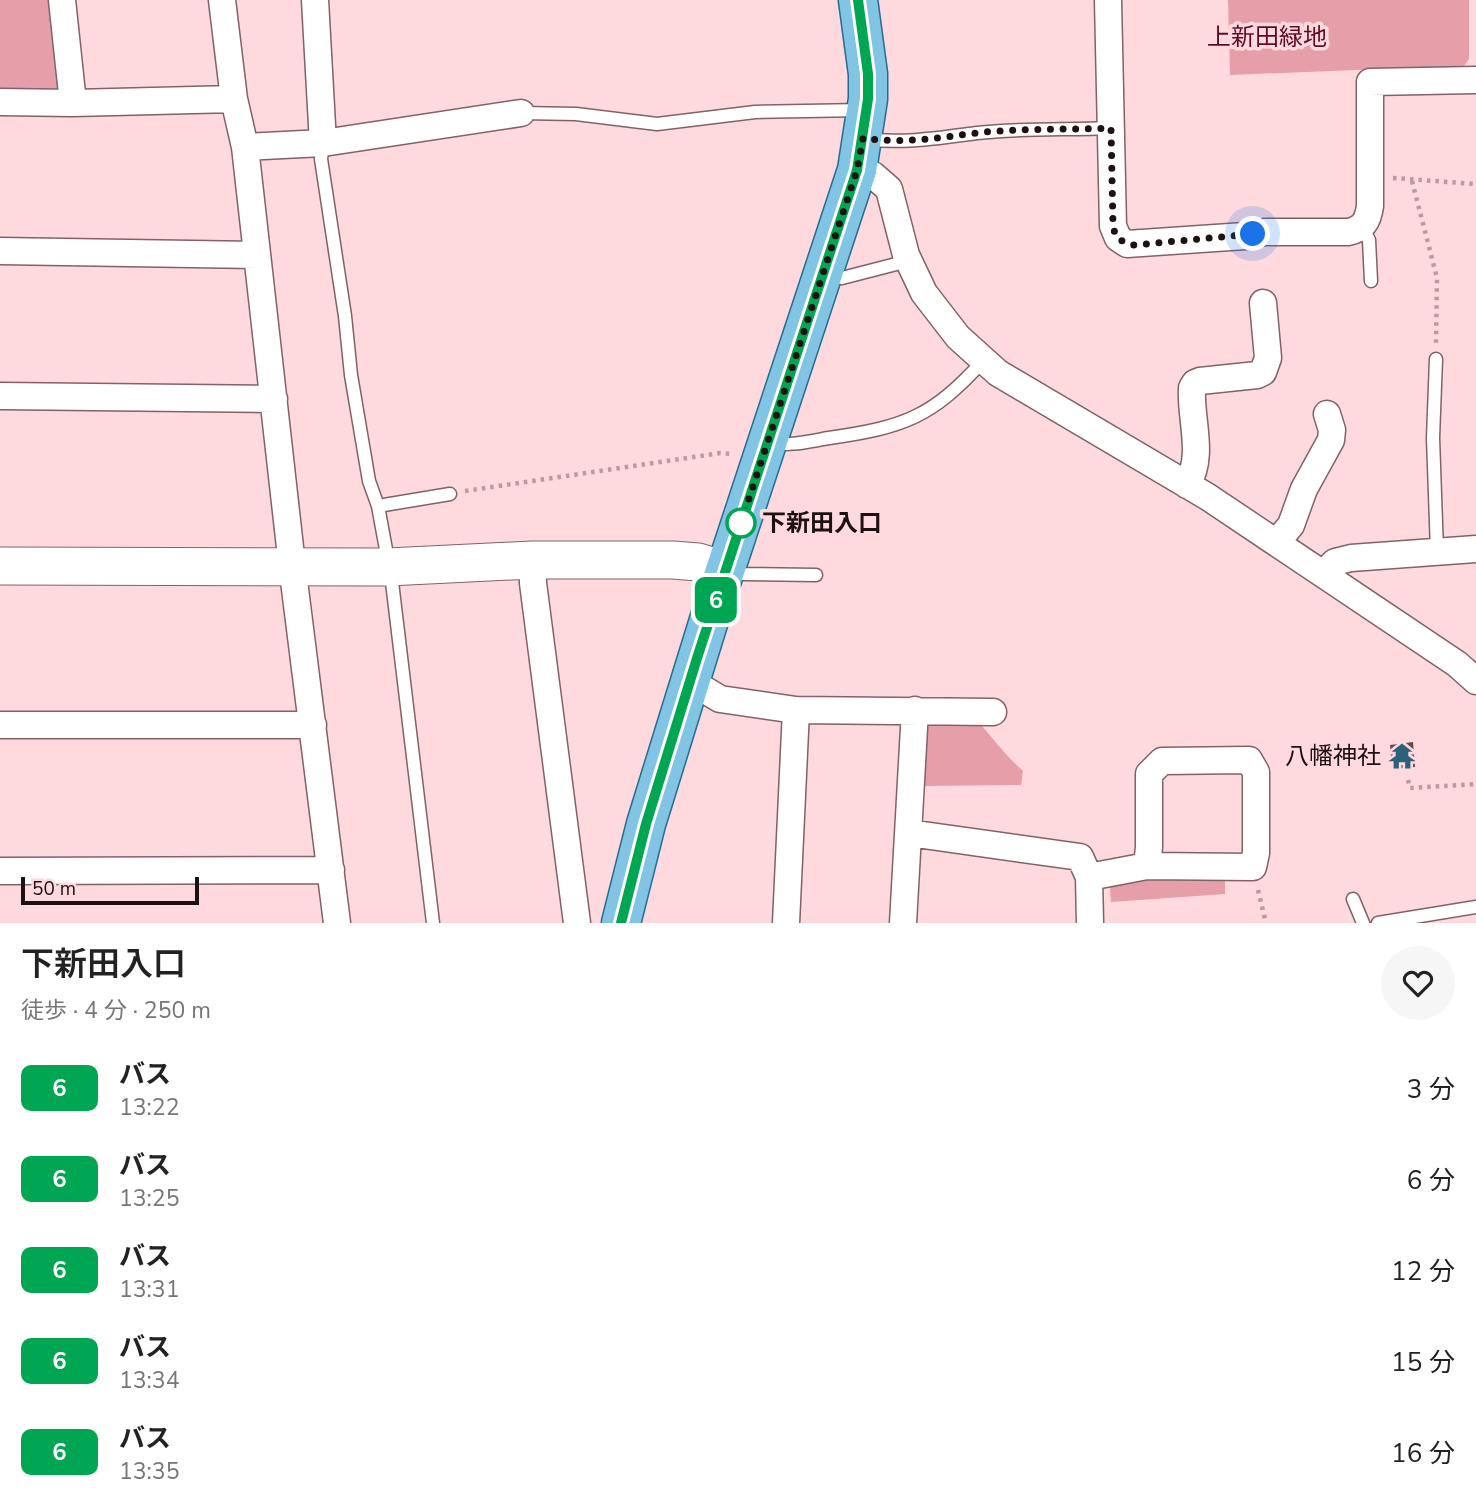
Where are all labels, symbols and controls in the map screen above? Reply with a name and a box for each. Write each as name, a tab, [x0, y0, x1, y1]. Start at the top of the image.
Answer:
park label: 上新田緑地	[1207, 21, 1327, 53]
your location	[1235, 216, 1270, 251]
place label: 下新田入口	[762, 507, 882, 539]
marker: 下新田入口	[726, 508, 756, 538]
line badge: 6	[693, 577, 739, 623]
text: 6	[709, 584, 723, 616]
place label: 八幡神社	[1285, 740, 1381, 772]
temple icon: 八幡神社	[1387, 741, 1417, 771]
scale bar	[21, 874, 200, 906]
text: 50 m	[32, 876, 76, 902]
text: 下新田入口	[21, 942, 186, 987]
button: heart	[1381, 946, 1455, 1020]
text: 徒歩 · 4 分 · 250 m	[21, 995, 211, 1026]
text: バス	[119, 1057, 171, 1092]
text: 6	[52, 1072, 67, 1104]
text: 3 分	[1407, 1072, 1455, 1107]
text: 13:22	[119, 1092, 179, 1123]
text: バス	[119, 1148, 171, 1183]
text: 6	[52, 1163, 67, 1195]
text: 6 分	[1407, 1163, 1455, 1198]
text: 13:25	[119, 1183, 179, 1214]
text: バス	[119, 1239, 171, 1274]
text: 6	[52, 1254, 67, 1286]
text: 12 分	[1391, 1254, 1455, 1289]
text: 13:31	[119, 1274, 179, 1305]
text: バス	[119, 1330, 171, 1365]
text: 6	[52, 1345, 67, 1377]
text: 15 分	[1391, 1345, 1455, 1380]
text: 13:34	[119, 1365, 179, 1396]
text: バス	[119, 1421, 171, 1456]
text: 6	[52, 1436, 67, 1468]
text: 16 分	[1391, 1436, 1455, 1471]
text: 13:35	[119, 1456, 179, 1487]

